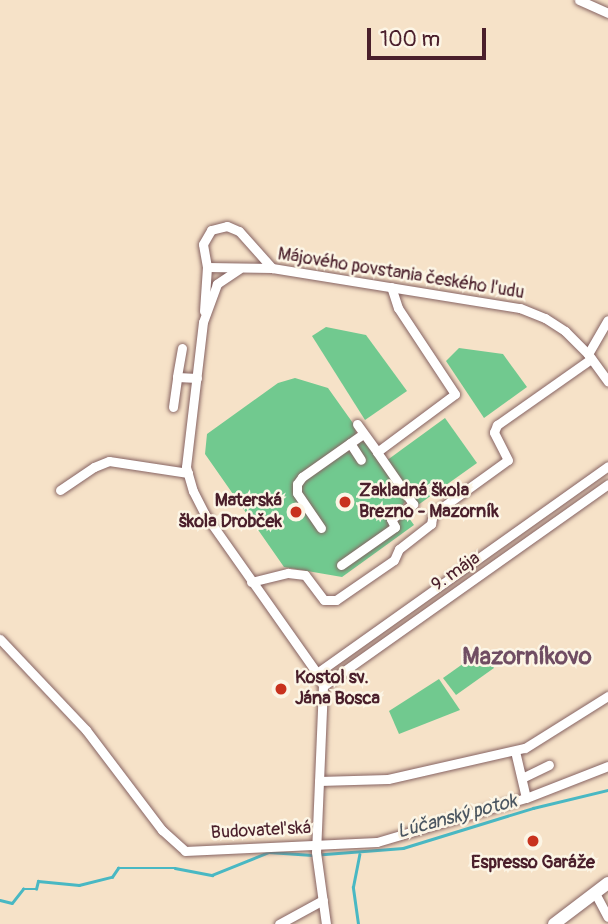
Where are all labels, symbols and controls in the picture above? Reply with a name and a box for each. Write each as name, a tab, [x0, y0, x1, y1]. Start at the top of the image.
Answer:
scale bar	[370, 14, 489, 58]
text: 100 m	[380, 26, 440, 53]
street label: Májového povstania českého ľudu	[276, 244, 526, 304]
place label: Zakladná škola Brezno - Mazorník	[359, 481, 499, 524]
place label: Materská škola Drobček	[179, 491, 282, 534]
marker: Zakladná škola Brezno - Mazorník	[337, 494, 353, 510]
marker: Materská škola Drobček	[288, 504, 304, 520]
street label: 9. mája	[428, 548, 484, 596]
district label: Mazorníkovo	[462, 643, 592, 671]
place label: Kostol sv. Jána Bosca	[295, 668, 380, 710]
marker: Kostol sv. Jána Bosca	[273, 681, 289, 697]
water label: Lúčanský potok	[395, 790, 519, 844]
street label: Budovateľská	[210, 818, 312, 844]
marker: Espresso Garáže	[525, 833, 541, 849]
place label: Espresso Garáže	[471, 852, 595, 874]

